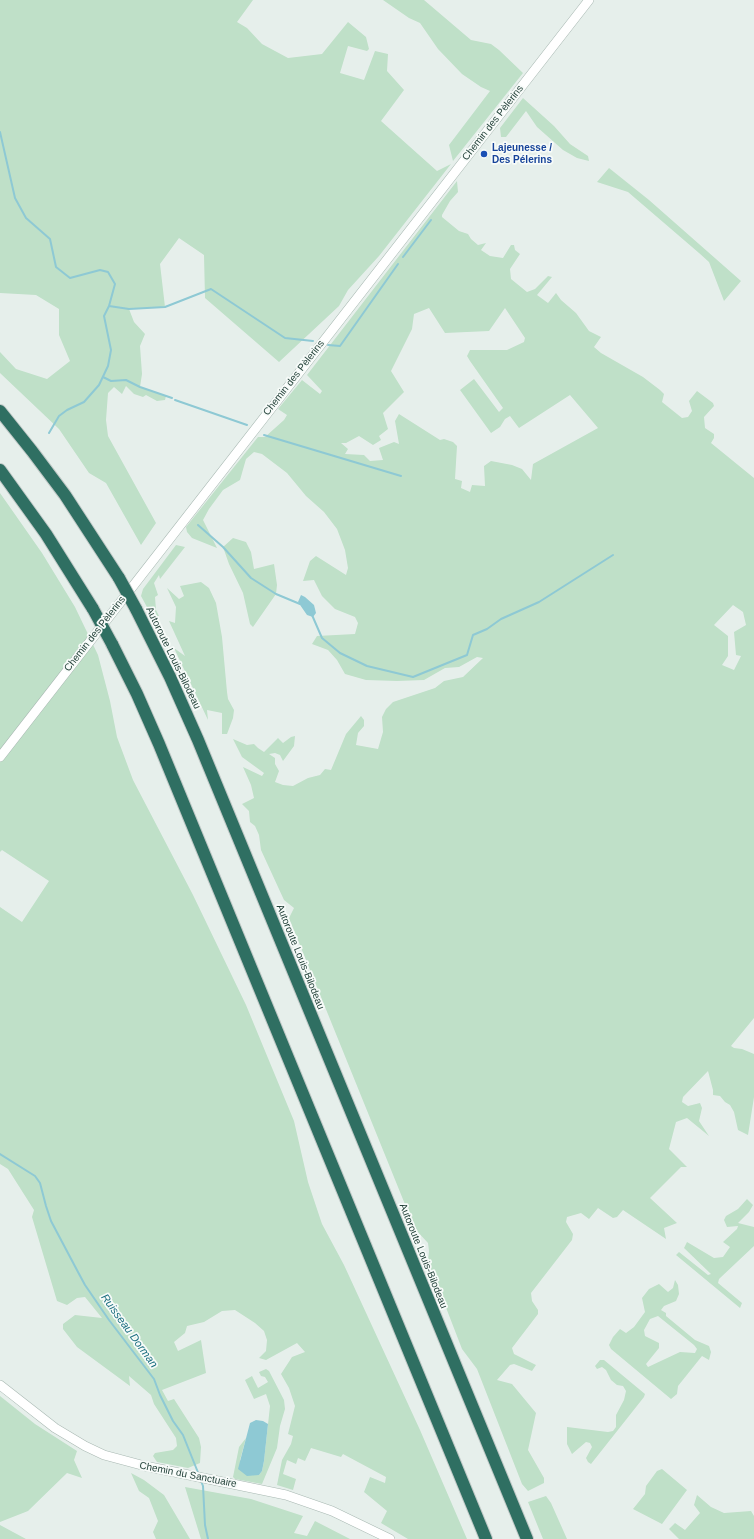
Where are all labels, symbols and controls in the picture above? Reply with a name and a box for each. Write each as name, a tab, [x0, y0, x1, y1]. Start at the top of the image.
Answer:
street label: Chemin des Pèlerins	[460, 83, 526, 163]
place label: Lajeunesse / Des Pélerins	[492, 142, 552, 166]
marker: Lajeunesse / Des Pélerins	[479, 149, 489, 159]
street label: Chemin des Pèlerins	[261, 338, 327, 418]
street label: Chemin des Pèlerins	[62, 594, 128, 674]
street label: Autoroute Louis-Bilodeau	[143, 605, 203, 711]
street label: Autoroute Louis-Bilodeau	[273, 903, 327, 1011]
street label: Autoroute Louis-Bilodeau	[396, 1202, 450, 1310]
water label: Ruisseau Dorman	[98, 1292, 160, 1370]
street label: Chemin du Sanctuaire	[138, 1460, 238, 1490]

